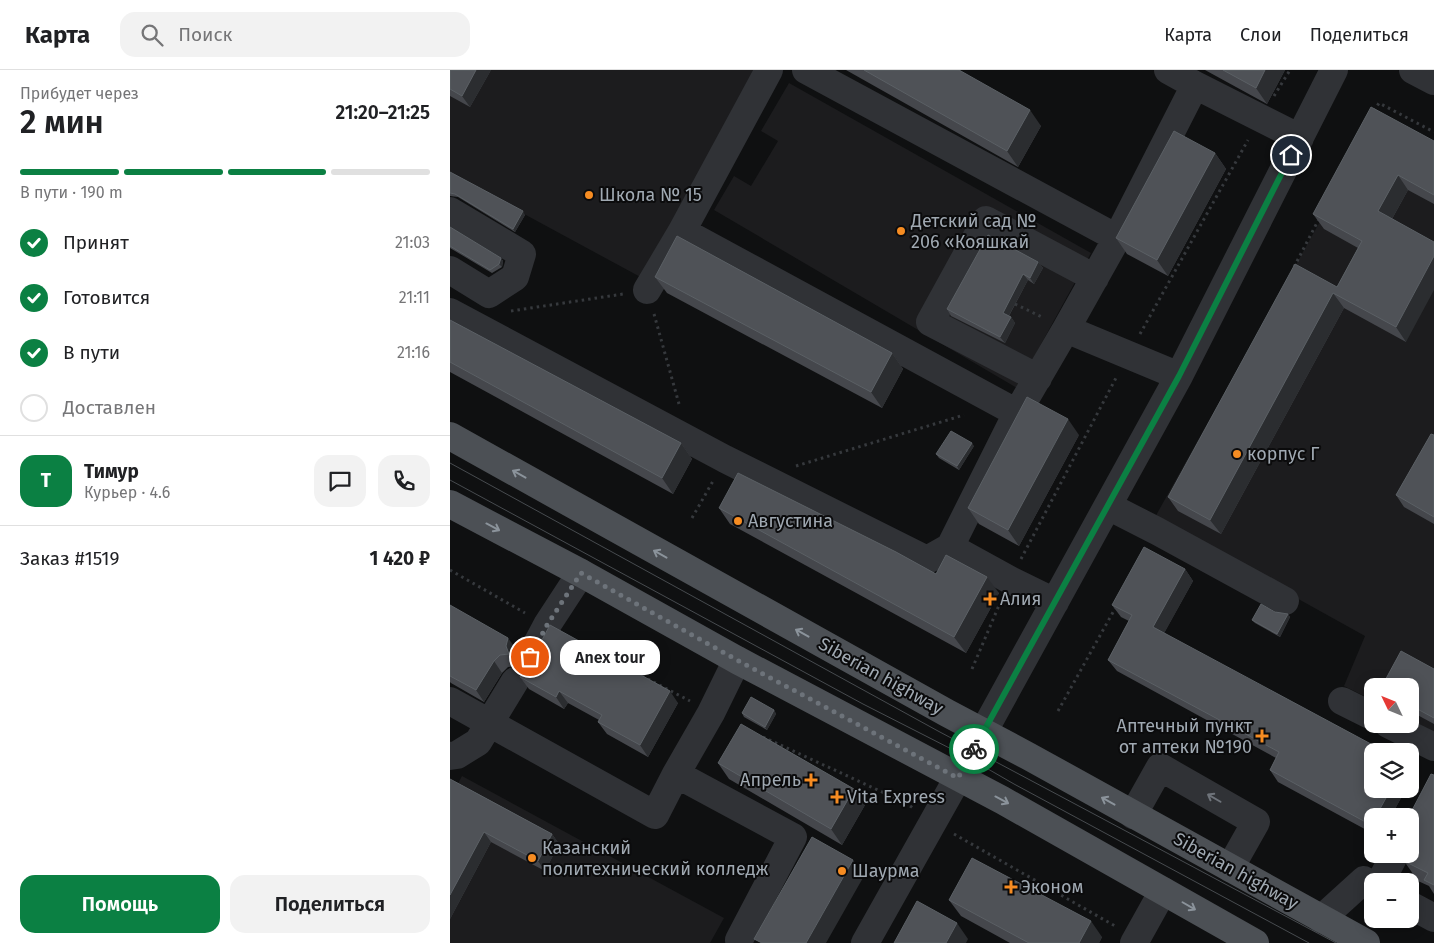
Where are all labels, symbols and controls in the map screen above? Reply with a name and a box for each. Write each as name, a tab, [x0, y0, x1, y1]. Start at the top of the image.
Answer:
search box	[120, 12, 470, 57]
text: Карта	[25, 21, 90, 49]
icon: search	[138, 21, 166, 49]
text: Поиск	[178, 23, 232, 46]
text: Карта	[1164, 24, 1212, 46]
text: Слои	[1240, 24, 1282, 46]
text: Поделиться	[1310, 24, 1409, 46]
text: Прибудет через	[20, 84, 139, 103]
text: 21:20–21:25	[336, 101, 430, 124]
text: 2 мин	[20, 103, 103, 141]
pin	[1270, 134, 1312, 176]
icon: home	[1277, 141, 1305, 169]
text: В пути · 190 m	[20, 183, 123, 202]
place label: Школа № 15	[599, 184, 702, 206]
marker: Школа № 15	[583, 189, 595, 201]
place label: Детский сад № 206 «Кояшкай	[910, 210, 1037, 253]
marker: Детский сад № 206 «Кояшкай	[895, 225, 907, 237]
icon: check	[20, 229, 48, 257]
text: Принят	[63, 231, 129, 254]
text: 21:03	[395, 233, 430, 252]
icon: check	[20, 284, 48, 312]
text: Готовится	[63, 286, 150, 309]
text: 21:11	[399, 288, 430, 307]
icon: check	[20, 339, 48, 367]
text: В пути	[63, 341, 120, 364]
text: 21:16	[397, 343, 430, 362]
text: Доставлен	[63, 396, 156, 419]
place label: корпус Г	[1247, 443, 1319, 465]
marker: корпус Г	[1231, 448, 1243, 460]
button: chat	[314, 455, 366, 507]
button: phone	[378, 455, 430, 507]
text: Тимур	[84, 460, 139, 483]
text: Т	[41, 469, 51, 492]
one-way arrow	[512, 469, 526, 479]
text: Курьер · 4.6	[84, 483, 170, 502]
place label: Августина	[748, 510, 833, 532]
marker: Августина	[732, 515, 744, 527]
one-way arrow	[485, 523, 500, 532]
text: Заказ #1519	[20, 547, 120, 570]
text: 1 420 ₽	[370, 547, 430, 570]
one-way arrow	[654, 548, 668, 558]
place label: Алия	[1000, 588, 1041, 610]
marker: Алия	[984, 593, 996, 605]
one-way arrow	[796, 627, 810, 637]
street label: Siberian highway	[815, 633, 947, 719]
pin	[509, 636, 551, 678]
callout: Anex tour	[560, 640, 660, 674]
icon: bag	[516, 643, 544, 671]
text: Anex tour	[575, 648, 645, 667]
north arrow	[1364, 678, 1419, 732]
map controls	[1364, 678, 1419, 928]
place label: Аптечный пункт от аптеки №190	[1117, 715, 1253, 758]
courier	[949, 724, 999, 774]
marker: Аптечный пункт от аптеки №190	[1256, 730, 1268, 742]
icon: bike	[960, 735, 988, 763]
button: layers	[1364, 743, 1419, 798]
place label: Апрель	[740, 769, 801, 791]
marker: Апрель	[805, 774, 817, 786]
place label: Vita Express	[847, 786, 945, 808]
marker: Vita Express	[831, 791, 843, 803]
one-way arrow	[1207, 793, 1221, 803]
one-way arrow	[994, 795, 1009, 805]
one-way arrow	[1101, 796, 1116, 806]
button: +	[1364, 808, 1419, 863]
street label: Siberian highway	[1170, 828, 1302, 914]
place label: Казанский политехнический колледж	[542, 837, 769, 880]
marker: Казанский политехнический колледж	[526, 852, 538, 864]
place label: Шаурма	[852, 860, 920, 882]
marker: Шаурма	[836, 865, 848, 877]
button: −	[1364, 873, 1419, 928]
button: Помощь	[20, 875, 220, 933]
button: Поделиться	[230, 875, 430, 933]
place label: Эконом	[1021, 876, 1084, 898]
marker: Эконом	[1005, 881, 1017, 893]
one-way arrow	[1181, 901, 1196, 911]

